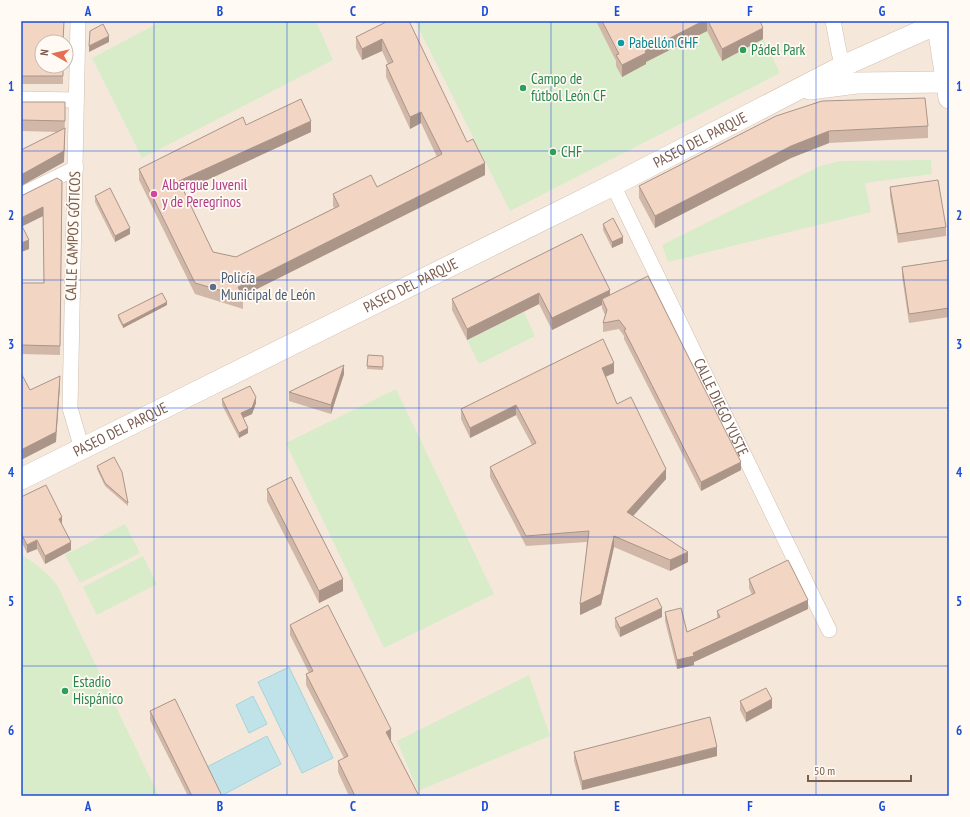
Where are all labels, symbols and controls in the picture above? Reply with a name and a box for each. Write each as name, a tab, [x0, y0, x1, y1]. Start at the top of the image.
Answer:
text: A	[84, 3, 92, 20]
text: B	[217, 3, 223, 20]
text: C	[350, 3, 356, 20]
text: D	[482, 3, 489, 20]
text: E	[614, 3, 620, 20]
text: F	[747, 3, 753, 20]
text: G	[879, 3, 886, 20]
place label: Pabellón CHF	[629, 33, 698, 52]
north arrow	[34, 34, 74, 74]
marker: Pabellón CHF	[616, 38, 626, 48]
place label: Pádel Park	[751, 40, 806, 59]
marker: Pádel Park	[738, 45, 748, 55]
text: N	[37, 49, 51, 57]
place label: Campo de fútbol León CF	[531, 69, 606, 105]
text: 1	[8, 78, 14, 95]
text: 1	[956, 78, 962, 95]
marker: Campo de fútbol León CF	[518, 83, 528, 93]
street label: PASEO DEL PARQUE	[650, 107, 750, 172]
place label: CHF	[561, 142, 582, 161]
marker: CHF	[548, 147, 558, 157]
street label: CALLE CAMPOS GÓTICOS	[61, 171, 84, 301]
place label: Albergue Juvenil y de Peregrinos	[162, 175, 248, 211]
marker: Albergue Juvenil y de Peregrinos	[149, 189, 159, 199]
text: 2	[8, 207, 14, 224]
text: 2	[956, 207, 962, 224]
street label: PASEO DEL PARQUE	[360, 254, 461, 316]
place label: Policía Municipal de León	[221, 268, 315, 304]
marker: Policía Municipal de León	[208, 282, 218, 292]
text: 3	[8, 336, 14, 353]
text: 3	[956, 336, 962, 353]
street label: CALLE DIEGO YUSTE	[690, 355, 753, 459]
street label: PASEO DEL PARQUE	[70, 398, 171, 461]
text: 4	[8, 464, 15, 481]
text: 4	[956, 464, 963, 481]
text: 5	[8, 593, 14, 610]
text: 5	[956, 593, 962, 610]
place label: Estadio Hispánico	[73, 672, 123, 708]
marker: Estadio Hispánico	[60, 686, 70, 696]
text: 6	[8, 722, 14, 739]
text: 6	[956, 722, 962, 739]
scale bar	[808, 757, 911, 783]
text: 50 m	[814, 763, 835, 778]
text: A	[84, 798, 92, 815]
text: B	[217, 798, 223, 815]
text: C	[350, 798, 356, 815]
text: D	[482, 798, 489, 815]
text: E	[614, 798, 620, 815]
text: F	[747, 798, 753, 815]
text: G	[879, 798, 886, 815]

